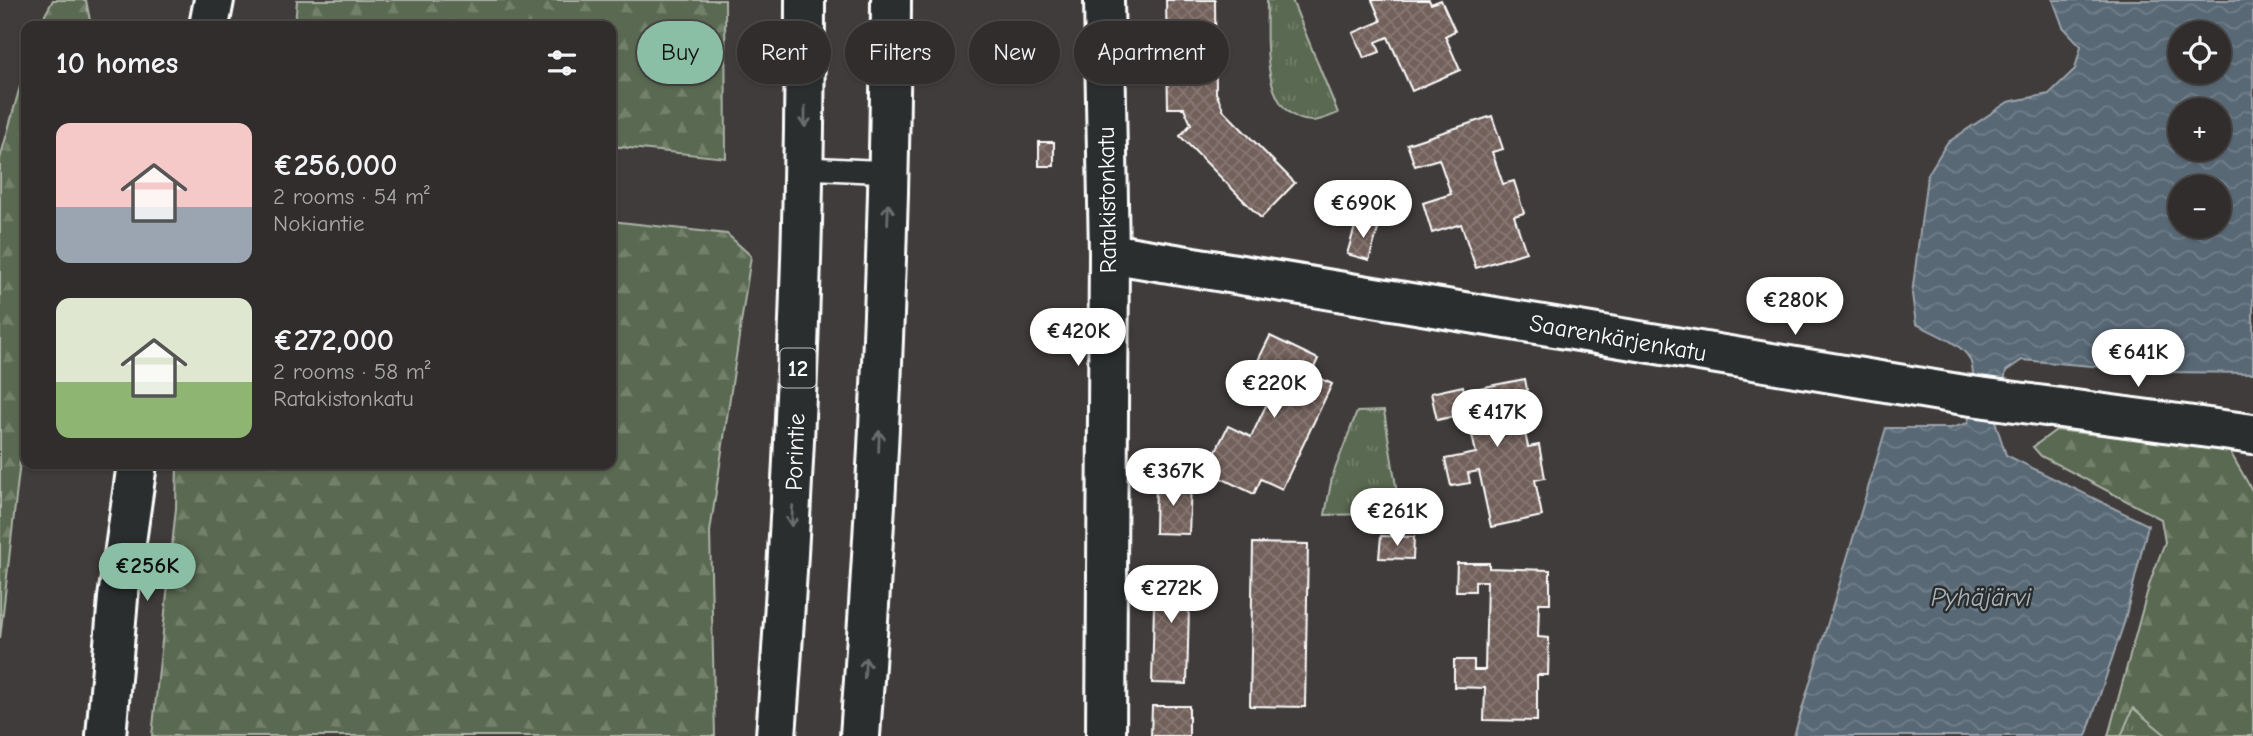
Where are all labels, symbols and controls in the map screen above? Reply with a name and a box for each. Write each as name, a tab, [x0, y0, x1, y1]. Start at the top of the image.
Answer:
chip: Buy	[637, 21, 723, 84]
chip: Rent	[737, 21, 831, 84]
chip: Filters	[845, 21, 955, 84]
chip: New	[969, 21, 1060, 84]
chip: Apartment	[1074, 21, 1229, 84]
map controls	[2168, 21, 2231, 238]
button: locate	[2168, 21, 2231, 84]
icon: filters	[543, 44, 581, 82]
text: 10 homes	[56, 46, 178, 81]
button: +	[2168, 98, 2231, 161]
one-way arrow	[798, 105, 812, 128]
street label: Ratakistonkatu	[1092, 126, 1122, 274]
text: €256,000	[273, 148, 397, 183]
icon: home	[112, 151, 196, 235]
button: −	[2168, 175, 2231, 238]
pin: €690K	[1314, 180, 1412, 240]
text: 2 rooms · 54 m²	[273, 183, 430, 210]
text: €690K	[1330, 189, 1396, 216]
one-way arrow	[882, 202, 895, 225]
text: Nokiantie	[273, 210, 365, 237]
pin: €280K	[1746, 278, 1844, 337]
text: €280K	[1762, 286, 1828, 313]
pin: €420K	[1029, 308, 1127, 368]
street label: Saarenkärjenkatu	[1527, 309, 1709, 367]
text: €420K	[1046, 317, 1110, 344]
text: €272,000	[273, 323, 394, 358]
icon: home	[112, 326, 196, 410]
pin: €641K	[2089, 330, 2187, 389]
text: €641K	[2108, 338, 2168, 365]
road number: 12	[780, 348, 816, 388]
text: 2 rooms · 58 m²	[273, 358, 431, 385]
pin: €220K	[1225, 360, 1323, 420]
text: €220K	[1242, 369, 1306, 396]
text: Ratakistonkatu	[273, 385, 414, 412]
pin: €417K	[1448, 390, 1546, 449]
text: €417K	[1468, 398, 1526, 425]
street label: Porintie	[780, 413, 810, 491]
one-way arrow	[873, 430, 886, 453]
pin: €367K	[1124, 448, 1222, 508]
text: €367K	[1142, 457, 1204, 484]
pin: €261K	[1348, 489, 1446, 548]
text: €261K	[1366, 497, 1428, 524]
one-way arrow	[785, 504, 798, 527]
pin: €256K	[98, 544, 196, 603]
text: €256K	[115, 552, 179, 579]
pin: €272K	[1122, 566, 1220, 625]
text: €272K	[1140, 574, 1202, 601]
water label: Pyhäjärvi	[1931, 583, 2032, 613]
one-way arrow	[859, 657, 872, 680]

